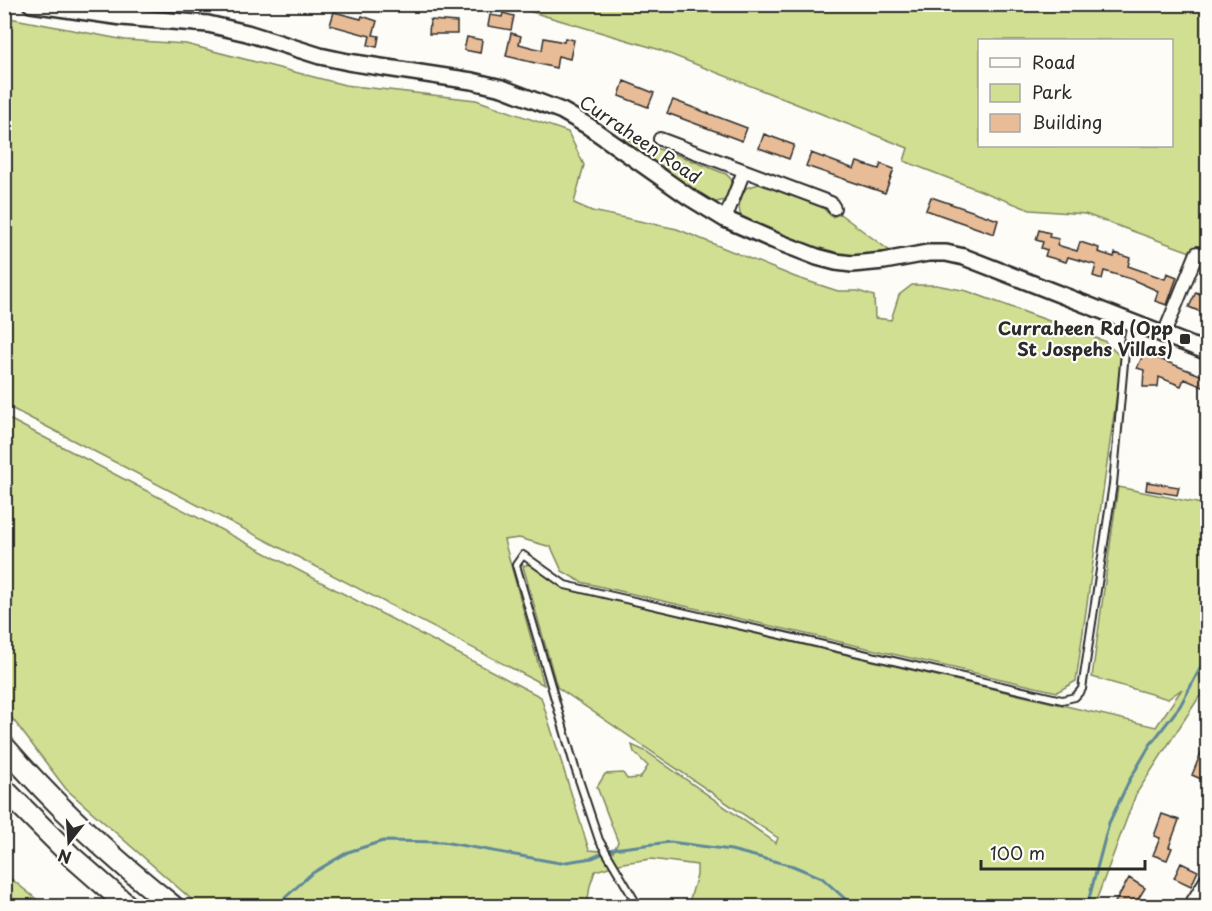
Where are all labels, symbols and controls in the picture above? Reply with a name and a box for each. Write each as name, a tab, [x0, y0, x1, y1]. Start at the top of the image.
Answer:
legend	[978, 39, 1173, 147]
text: Road	[1032, 48, 1076, 75]
text: Park	[1032, 78, 1072, 105]
street label: Curraheen Road	[575, 88, 707, 190]
text: Building	[1032, 108, 1102, 135]
place label: Curraheen Rd (Opp St Jospehs Villas)	[998, 314, 1173, 362]
marker: Curraheen Rd (Opp St Jospehs Villas)	[1178, 332, 1192, 346]
north arrow	[39, 812, 99, 872]
scale bar	[981, 833, 1144, 871]
text: 100 m	[990, 839, 1045, 866]
text: N	[55, 844, 74, 871]

